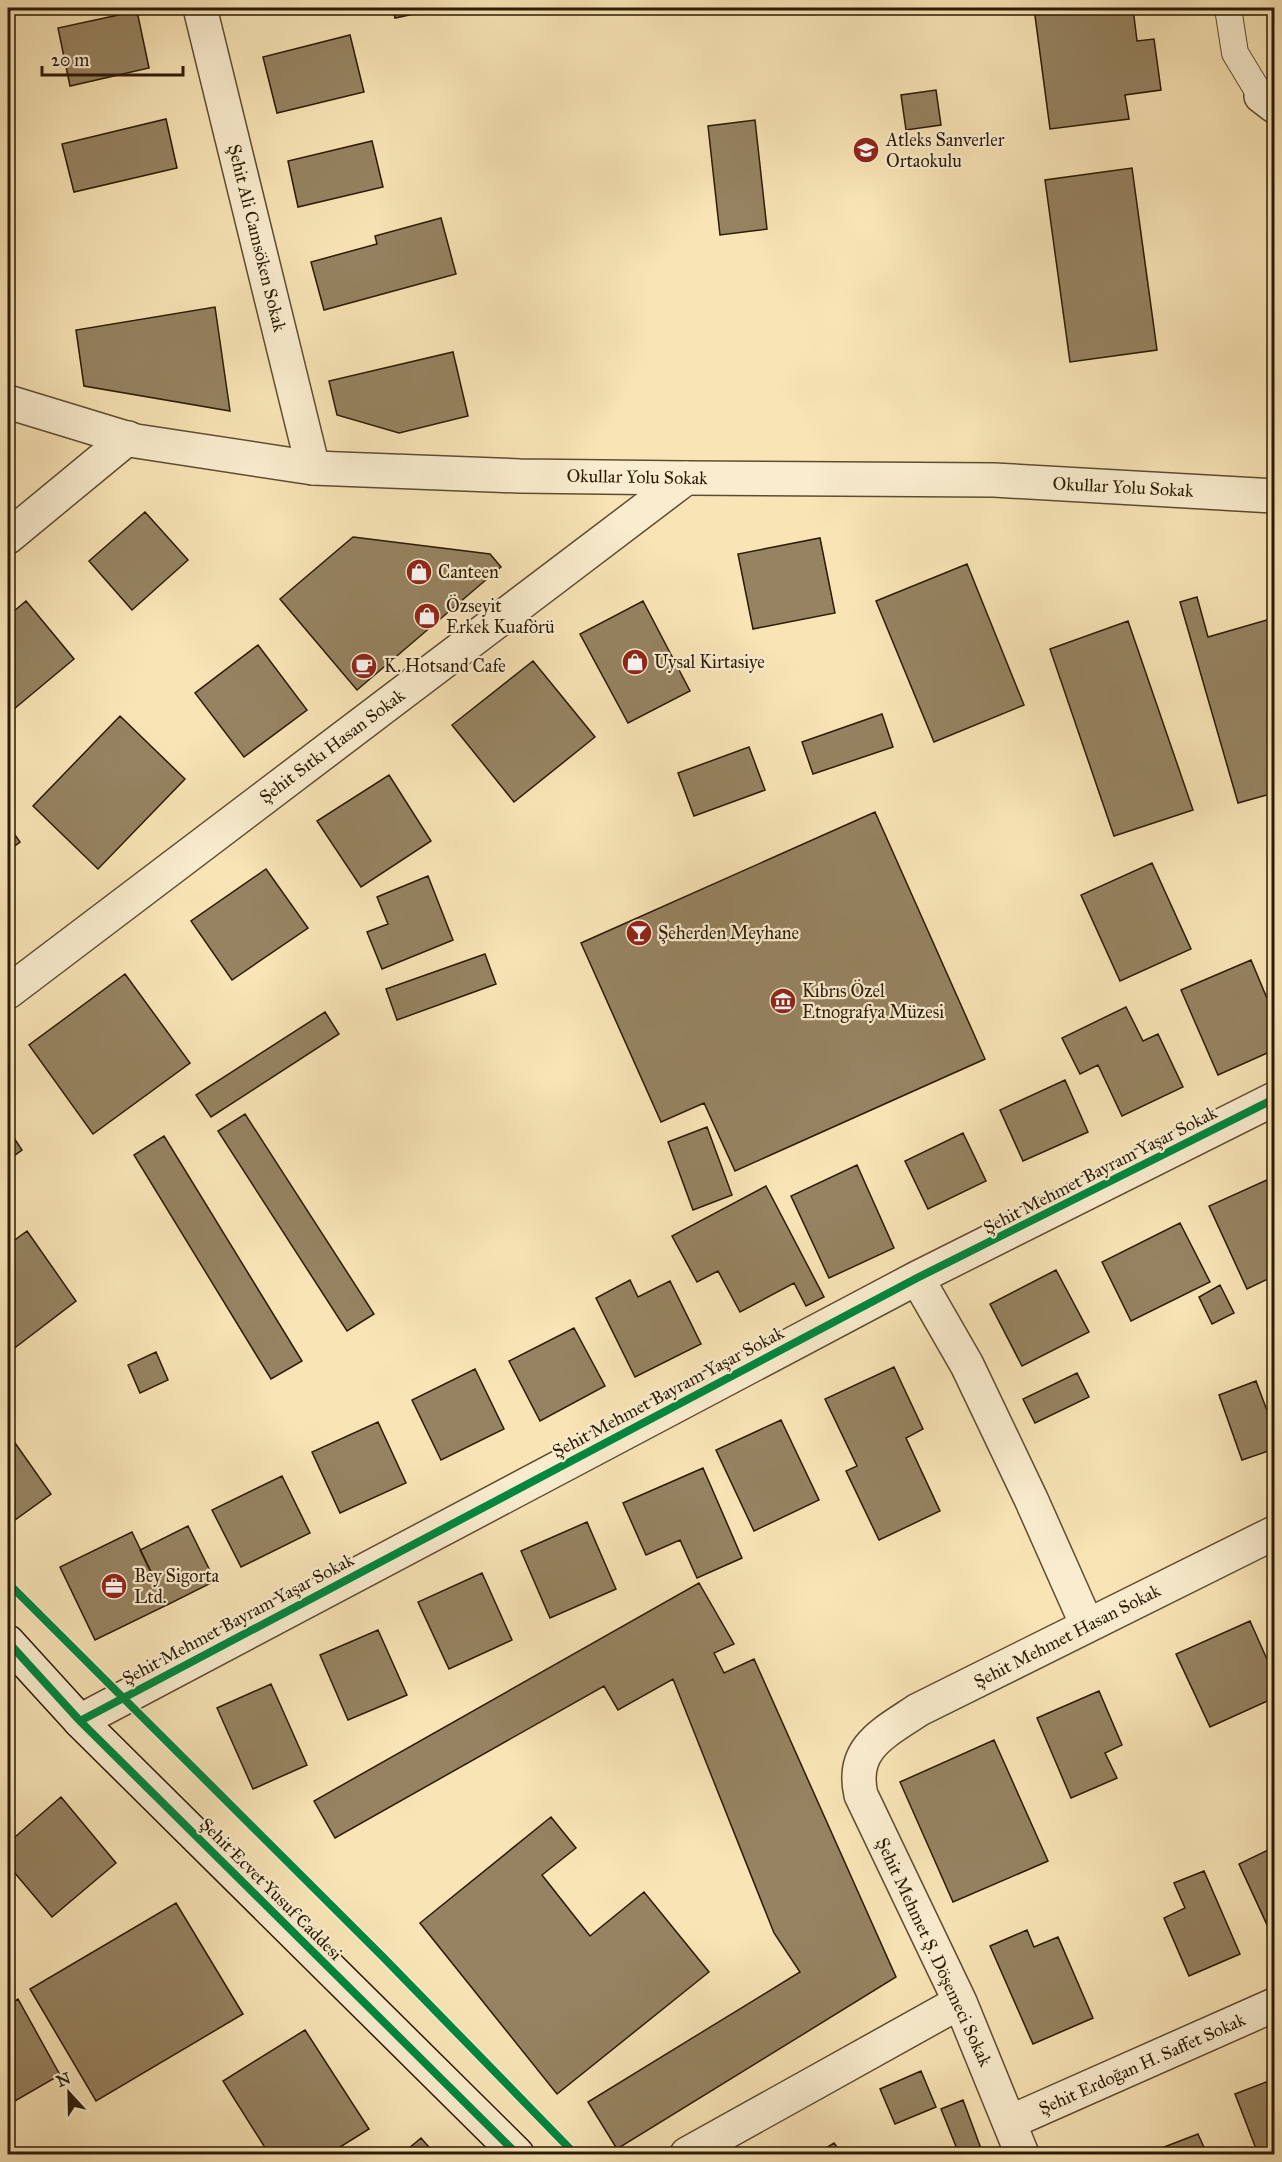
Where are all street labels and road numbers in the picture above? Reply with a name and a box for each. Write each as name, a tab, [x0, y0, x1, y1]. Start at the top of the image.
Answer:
street label: Şehit Ali Camsöken Sokak	[223, 142, 291, 335]
street label: Okullar Yolu Sokak	[566, 465, 708, 489]
street label: Okullar Yolu Sokak	[1052, 472, 1195, 502]
street label: Şehit Sıtkı Hasan Sokak	[255, 684, 410, 808]
street label: Şehit Mehmet Bayram Yaşar Sokak	[980, 1101, 1221, 1239]
street label: Şehit Mehmet Bayram Yaşar Sokak	[548, 1321, 788, 1463]
street label: Şehit Mehmet Bayram Yaşar Sokak	[118, 1548, 358, 1690]
street label: Şehit Mehmet Hasan Sokak	[970, 1579, 1164, 1693]
street label: Şehit Ecvet Yusuf Caddesi	[195, 1813, 347, 1965]
street label: Şehit Mehmet Ş. Döşemeci Sokak	[871, 1834, 997, 2070]
street label: Şehit Erdoğan H. Saffet Sokak	[1035, 2008, 1250, 2120]

